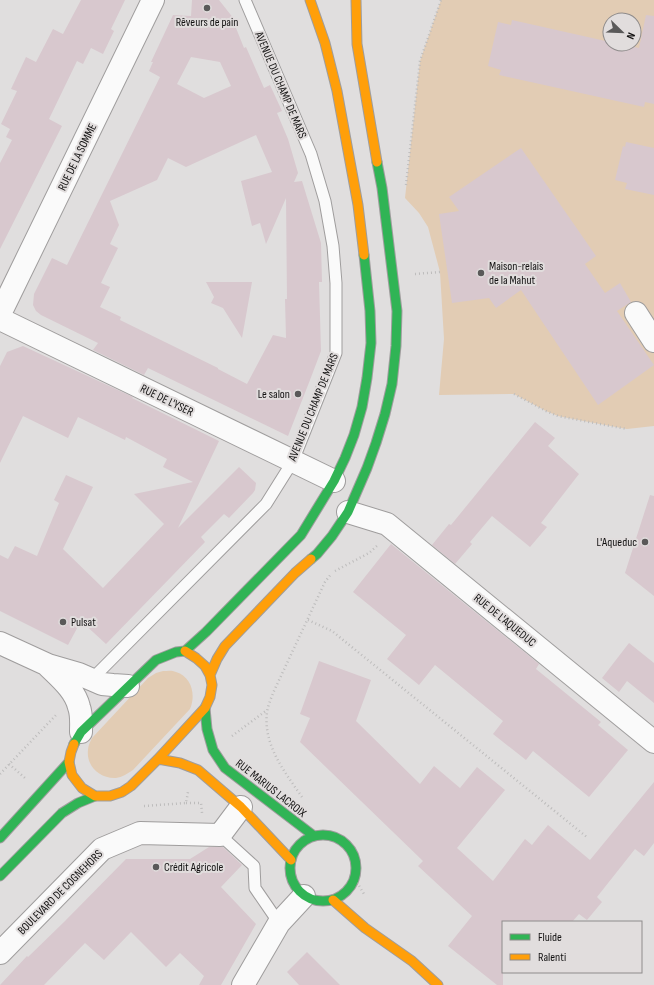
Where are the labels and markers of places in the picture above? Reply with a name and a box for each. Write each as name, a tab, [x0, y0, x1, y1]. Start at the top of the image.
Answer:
marker: Rêveurs de pain	[202, 3, 212, 13]
place label: Rêveurs de pain	[176, 15, 238, 30]
place label: Maison-relais de la Mahut	[489, 259, 543, 288]
marker: Maison-relais de la Mahut	[476, 268, 486, 278]
place label: Le salon	[258, 387, 290, 402]
marker: Le salon	[293, 389, 303, 399]
place label: L'Aqueduc	[596, 535, 637, 550]
marker: L'Aqueduc	[640, 537, 650, 547]
place label: Pulsat	[71, 615, 96, 630]
marker: Pulsat	[58, 617, 68, 627]
place label: Crédit Agricole	[164, 860, 223, 875]
marker: Crédit Agricole	[151, 862, 161, 872]

